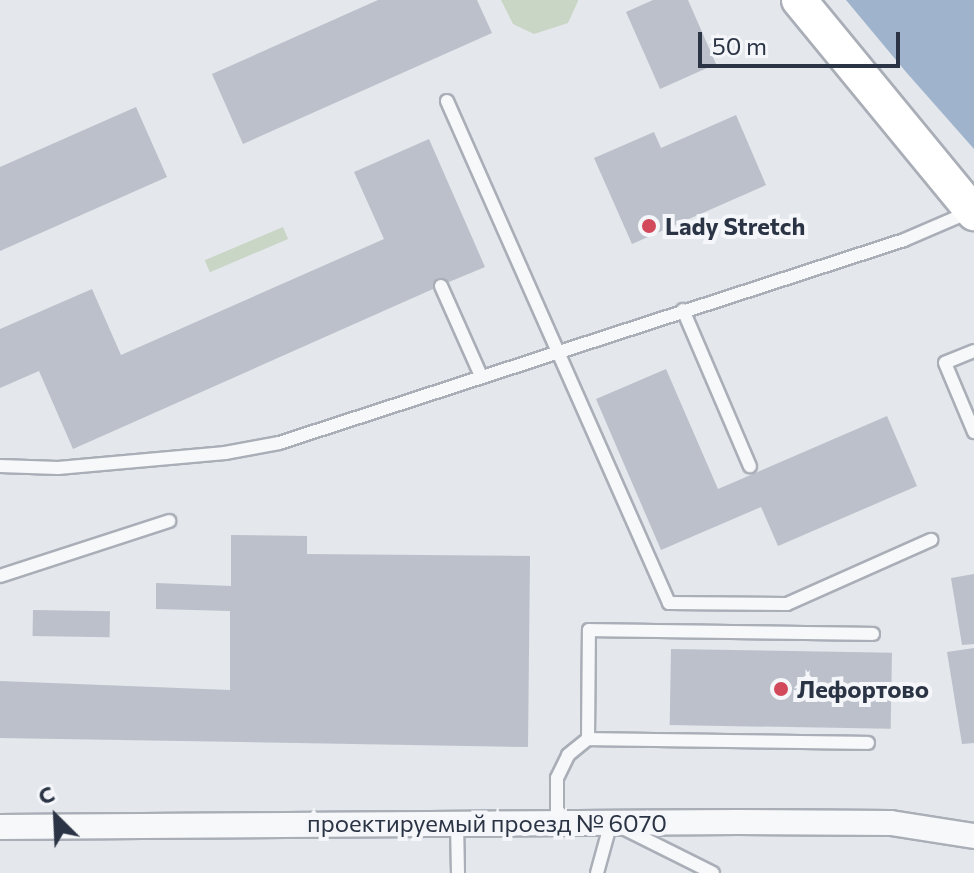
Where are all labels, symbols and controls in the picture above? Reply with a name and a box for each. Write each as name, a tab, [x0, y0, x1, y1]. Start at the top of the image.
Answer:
scale bar	[702, 16, 904, 66]
text: 50 m	[712, 31, 767, 60]
place label: Lady Stretch	[665, 212, 805, 240]
marker: Lady Stretch	[640, 217, 658, 235]
place label: Лефортово	[797, 675, 929, 703]
marker: Лефортово	[772, 680, 790, 698]
north arrow	[16, 777, 96, 857]
text: С	[34, 779, 58, 810]
street label: проектируемый проезд № 6070	[307, 809, 667, 837]

